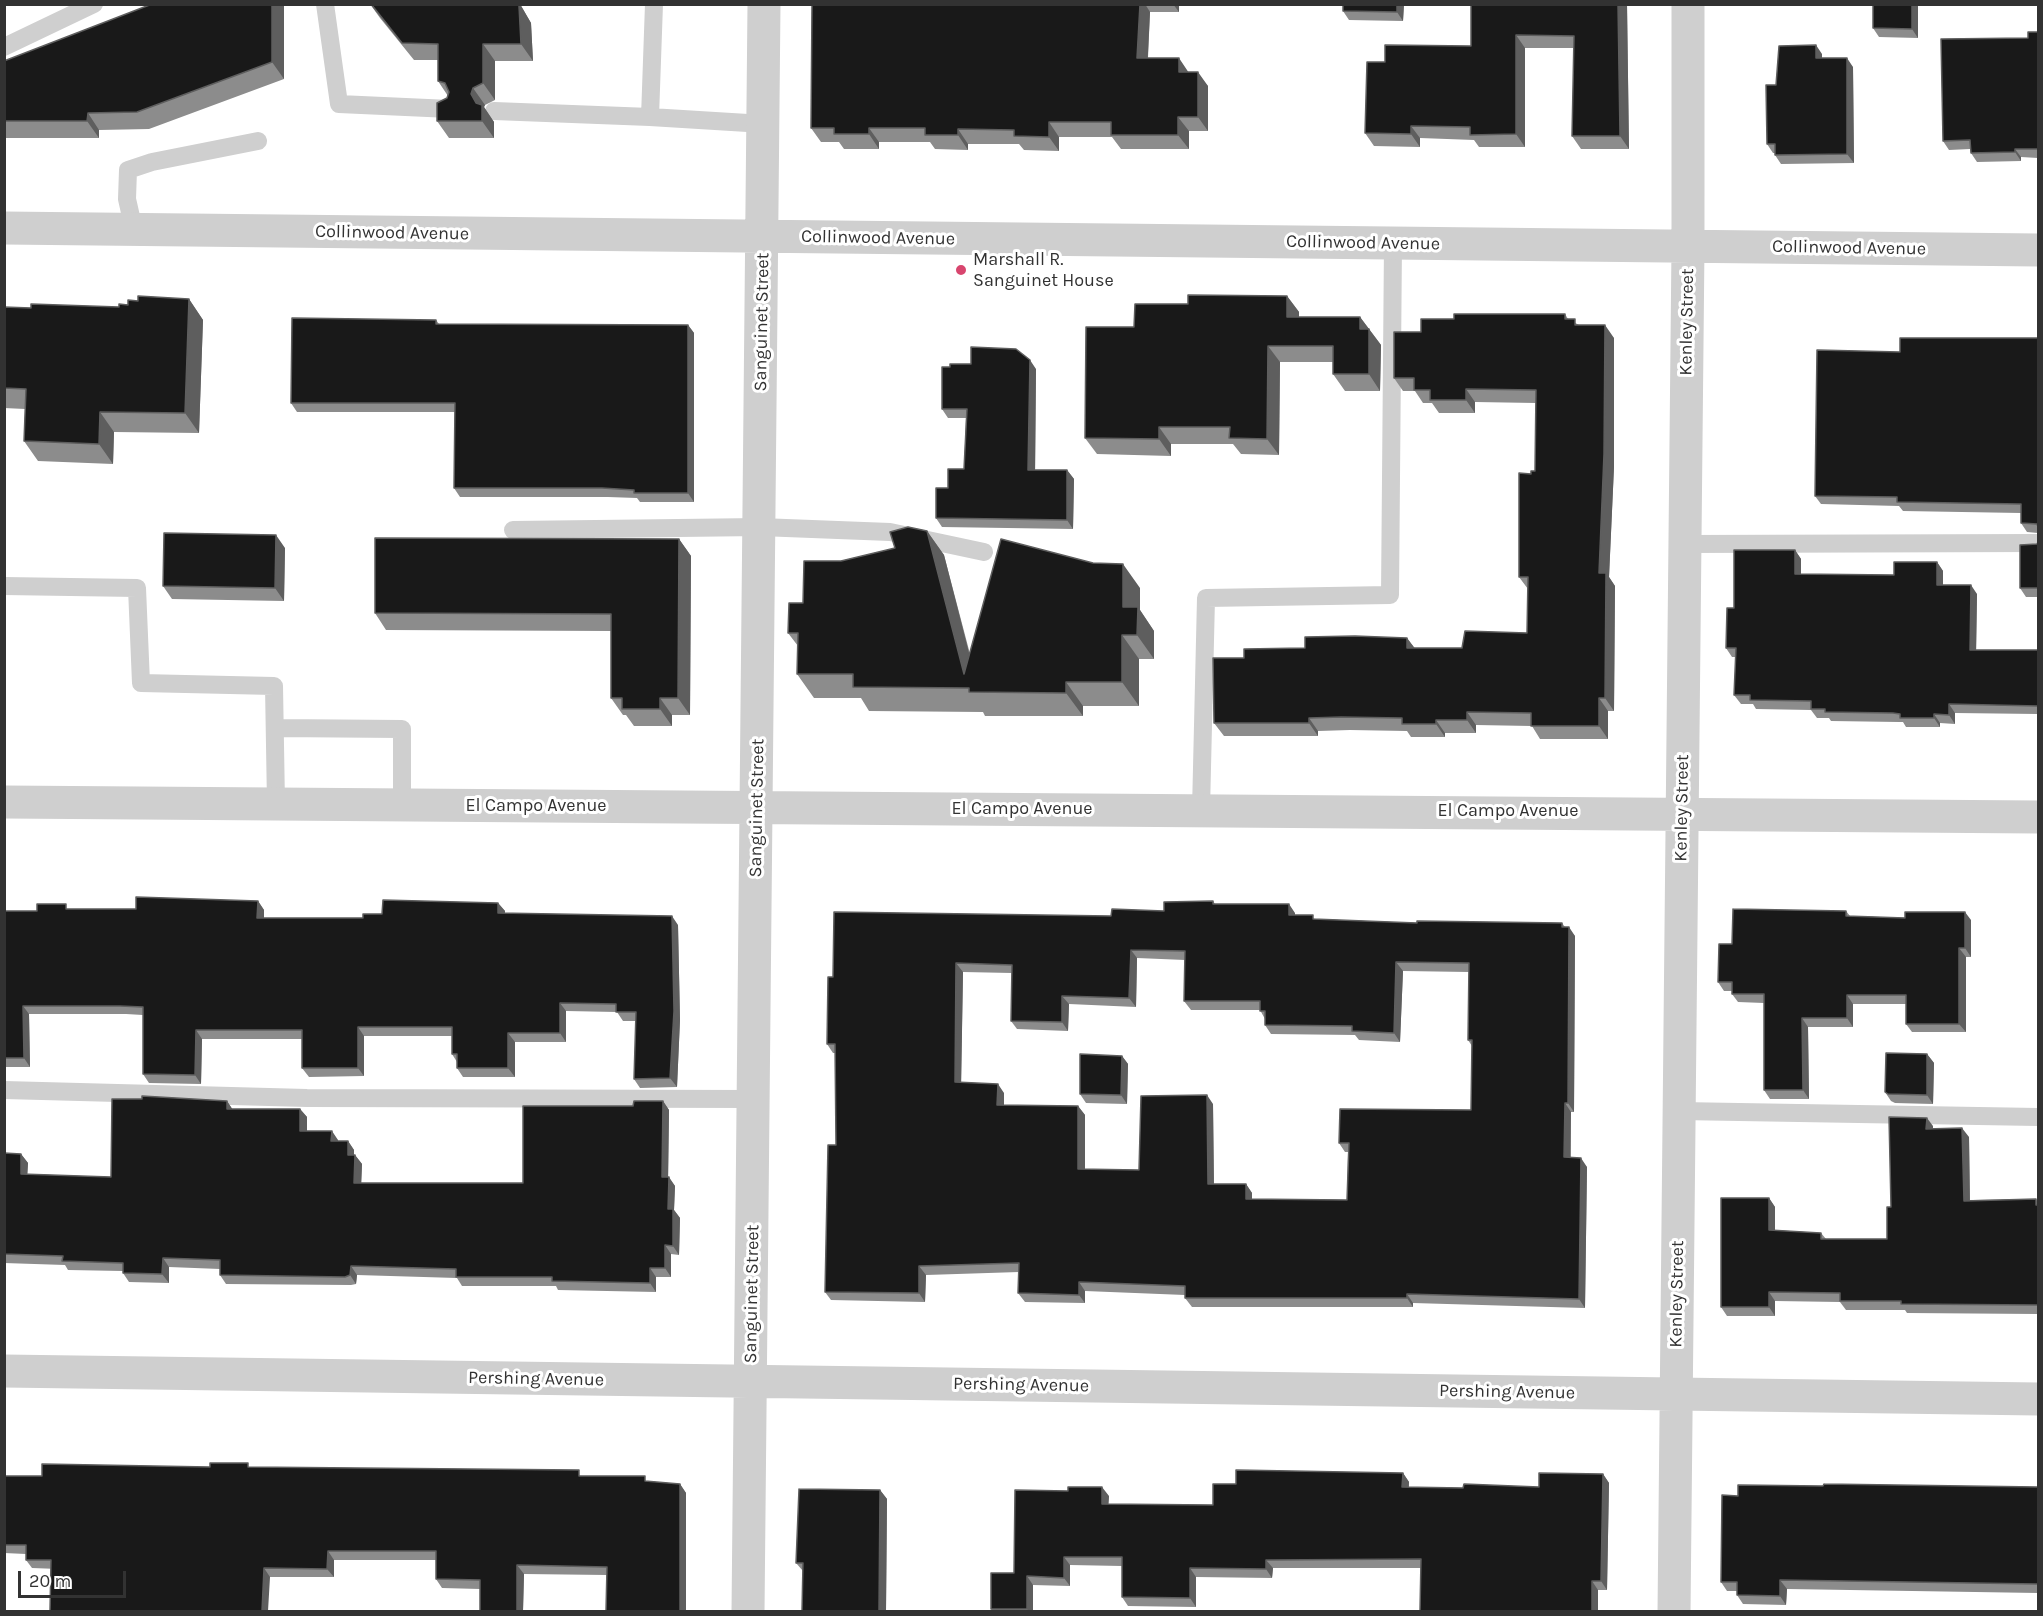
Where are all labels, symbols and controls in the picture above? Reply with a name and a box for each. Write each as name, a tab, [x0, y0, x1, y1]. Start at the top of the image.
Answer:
street label: Collinwood Avenue	[315, 221, 469, 245]
street label: Collinwood Avenue	[801, 226, 955, 250]
street label: Collinwood Avenue	[1286, 231, 1440, 255]
street label: Collinwood Avenue	[1772, 236, 1926, 260]
place label: Marshall R. Sanguinet House	[973, 249, 1114, 292]
street label: Sanguinet Street	[750, 253, 774, 391]
marker: Marshall R. Sanguinet House	[954, 263, 968, 277]
street label: Kenley Street	[1675, 268, 1699, 376]
street label: Sanguinet Street	[745, 739, 769, 877]
street label: Kenley Street	[1670, 754, 1694, 862]
street label: El Campo Avenue	[465, 795, 607, 817]
street label: El Campo Avenue	[951, 798, 1093, 820]
street label: El Campo Avenue	[1437, 800, 1579, 822]
street label: Sanguinet Street	[740, 1225, 764, 1363]
street label: Kenley Street	[1665, 1240, 1689, 1348]
street label: Pershing Avenue	[468, 1367, 604, 1391]
street label: Pershing Avenue	[953, 1373, 1089, 1397]
street label: Pershing Avenue	[1439, 1380, 1575, 1404]
scale bar	[21, 1559, 129, 1597]
text: 20 m	[29, 1570, 71, 1592]

